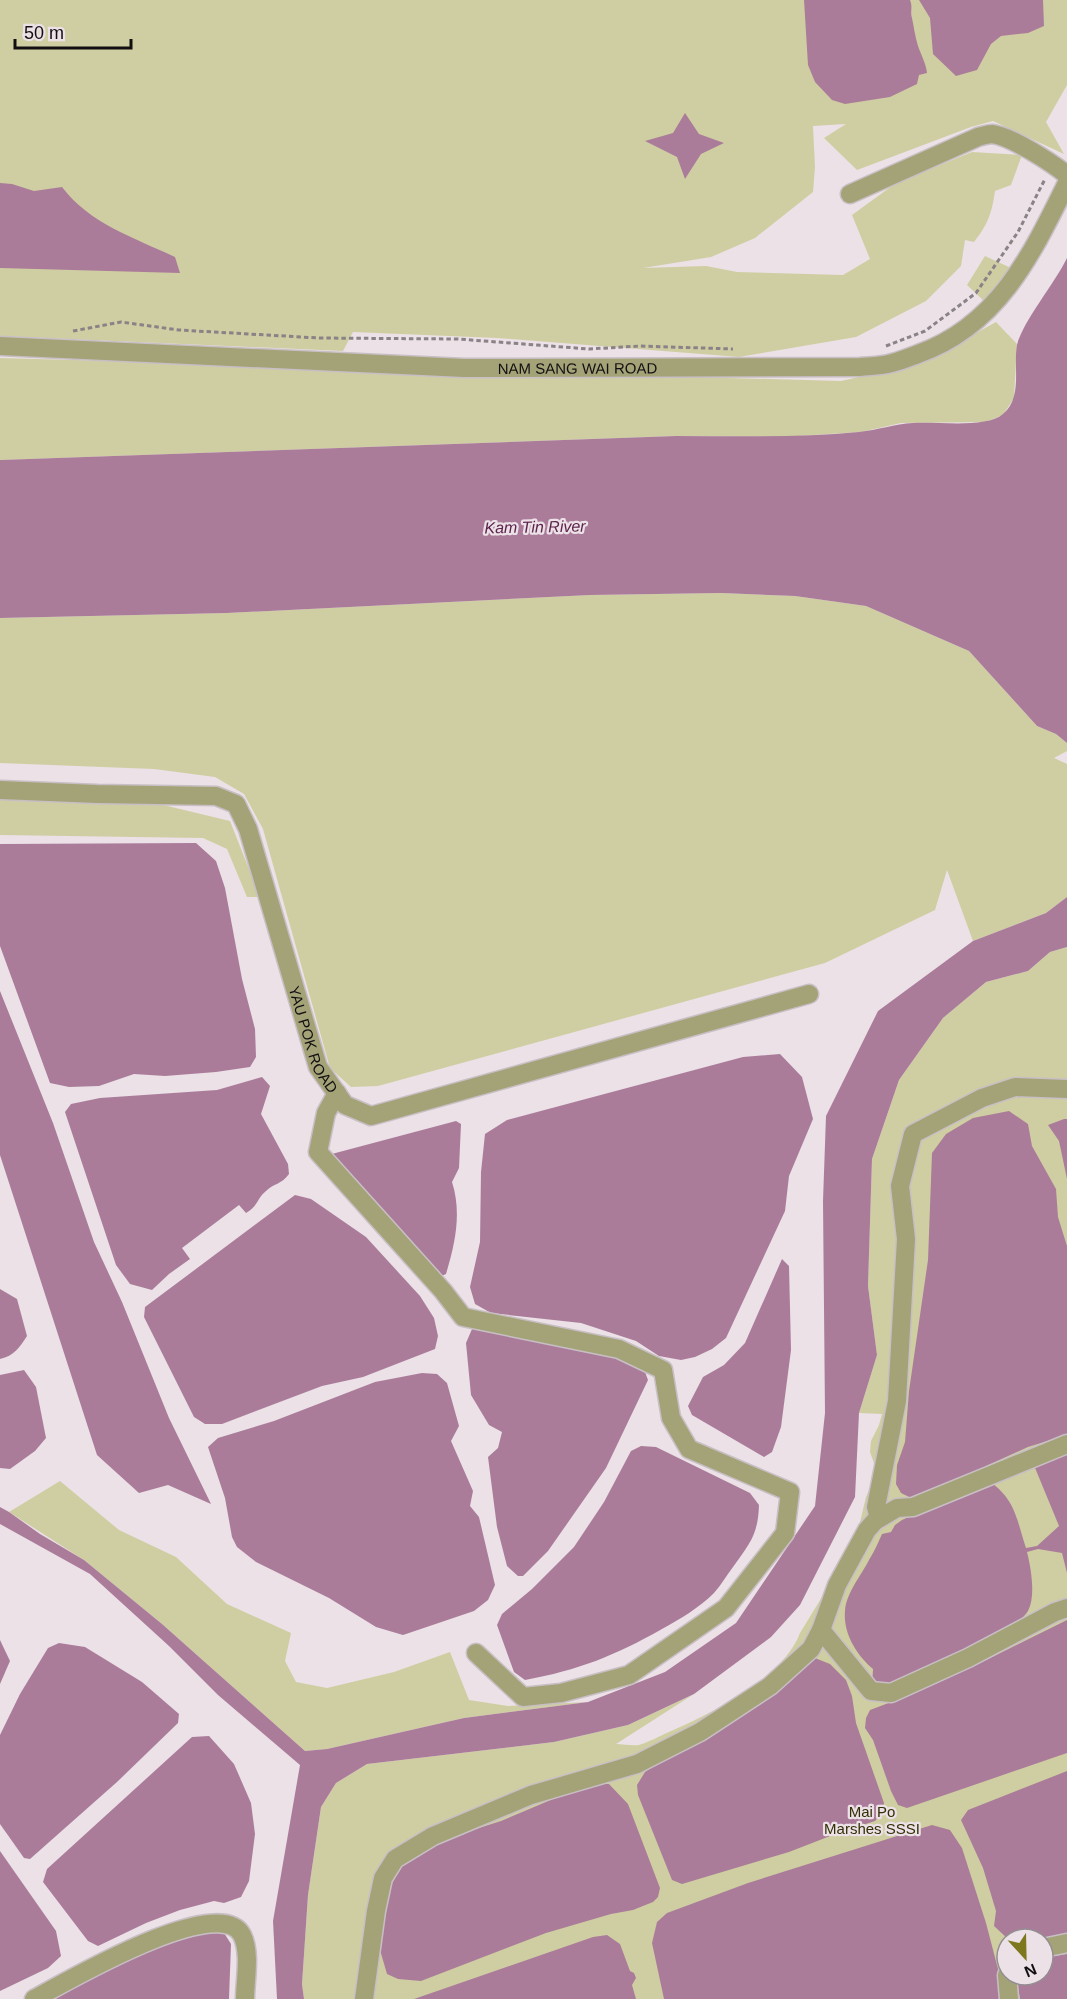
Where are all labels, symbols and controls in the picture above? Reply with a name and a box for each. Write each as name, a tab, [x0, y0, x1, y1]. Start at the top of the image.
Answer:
scale bar	[15, 12, 130, 50]
text: 50 m	[24, 23, 64, 43]
street label: NAM SANG WAI ROAD	[498, 359, 657, 376]
water label: Kam Tin River	[484, 518, 586, 536]
street label: YAU POK ROAD	[286, 984, 342, 1096]
park label: Mai Po Marshes SSSI	[824, 1803, 920, 1837]
north arrow	[995, 1927, 1055, 1987]
text: N	[1022, 1960, 1039, 1980]

